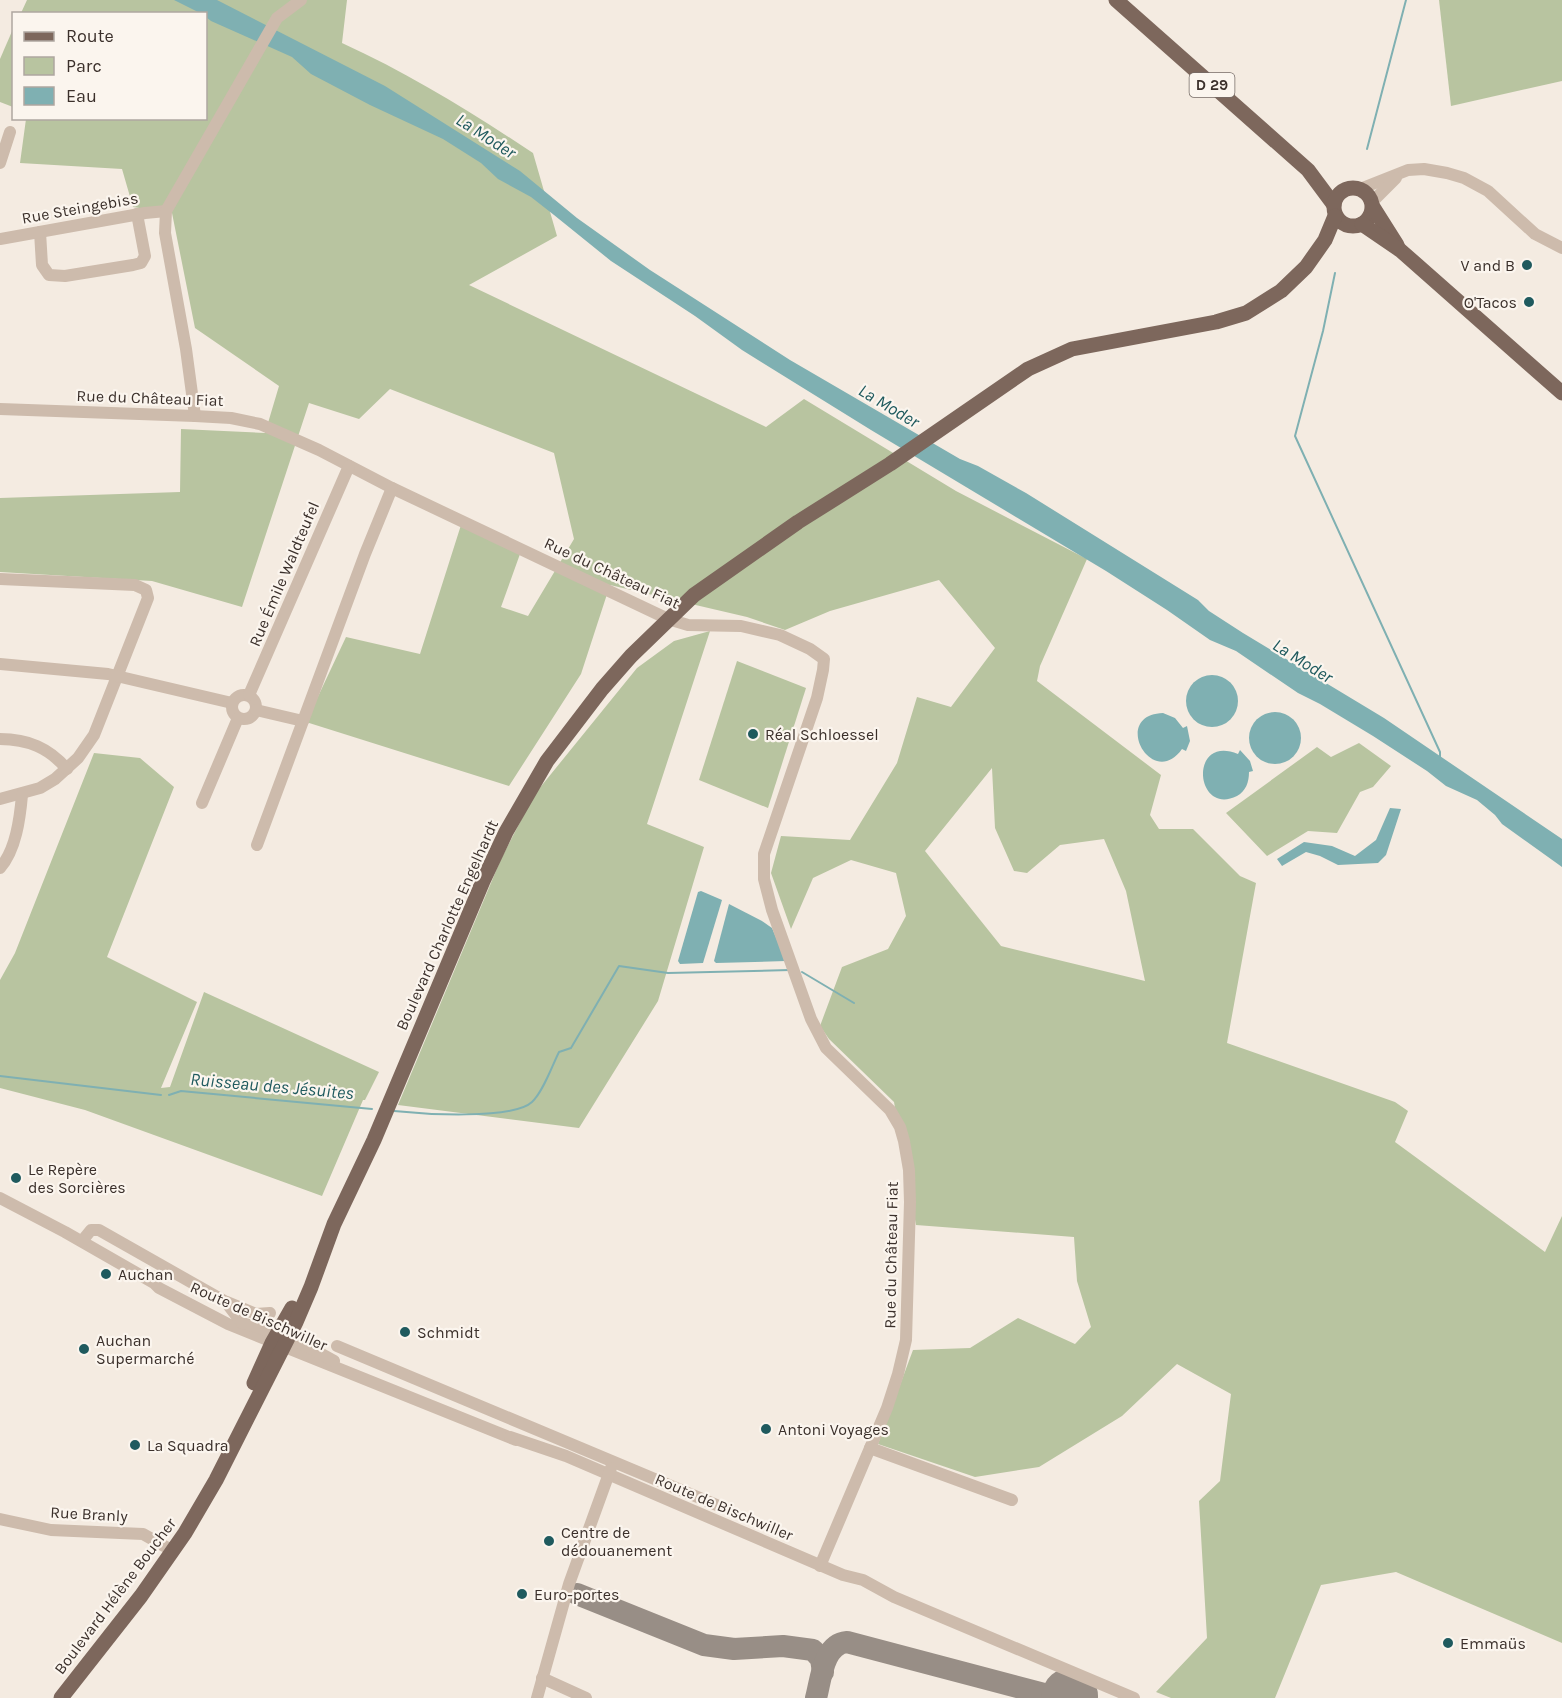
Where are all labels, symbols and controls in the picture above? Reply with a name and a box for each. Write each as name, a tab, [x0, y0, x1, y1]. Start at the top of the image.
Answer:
legend	[12, 12, 207, 120]
text: Route	[66, 25, 114, 47]
text: Parc	[66, 55, 102, 77]
road number: D 29	[1190, 73, 1234, 97]
text: Eau	[66, 85, 97, 107]
water label: La Moder	[452, 108, 521, 164]
street label: Rue Steingebiss	[20, 188, 140, 228]
place label: V and B	[1461, 256, 1515, 275]
marker: V and B	[1520, 258, 1534, 272]
place label: O'Tacos	[1464, 293, 1517, 312]
marker: O'Tacos	[1522, 295, 1536, 309]
water label: La Moder	[855, 379, 924, 433]
street label: Rue du Château Fiat	[76, 386, 224, 410]
street label: Rue Émile Waldteufel	[245, 499, 323, 649]
street label: Rue du Château Fiat	[541, 533, 683, 613]
water label: La Moder	[1269, 634, 1338, 689]
place label: Réal Schloessel	[765, 725, 879, 744]
marker: Réal Schloessel	[746, 727, 760, 741]
street label: Boulevard Charlotte Engelhardt	[392, 817, 502, 1033]
water label: Ruisseau des Jésuites	[189, 1068, 355, 1104]
place label: Le Repère des Sorcières	[28, 1160, 126, 1197]
marker: Le Repère des Sorcières	[9, 1171, 23, 1185]
street label: Rue du Château Fiat	[880, 1181, 902, 1329]
place label: Auchan	[118, 1265, 173, 1284]
marker: Auchan	[99, 1267, 113, 1281]
street label: Route de Bischwiller	[187, 1277, 331, 1355]
place label: Schmidt	[417, 1323, 480, 1342]
marker: Schmidt	[398, 1325, 412, 1339]
place label: Auchan Supermarché	[96, 1331, 194, 1368]
marker: Auchan Supermarché	[77, 1342, 91, 1356]
place label: Antoni Voyages	[778, 1420, 889, 1439]
marker: Antoni Voyages	[759, 1422, 773, 1436]
place label: La Squadra	[147, 1436, 229, 1455]
marker: La Squadra	[128, 1438, 142, 1452]
street label: Route de Bischwiller	[652, 1469, 796, 1545]
street label: Rue Branly	[50, 1502, 129, 1526]
street label: Boulevard Hélène Boucher	[50, 1514, 180, 1678]
place label: Centre de dédouanement	[561, 1523, 672, 1560]
marker: Centre de dédouanement	[542, 1534, 556, 1548]
place label: Euro-portes	[534, 1585, 619, 1604]
marker: Euro-portes	[515, 1587, 529, 1601]
place label: Emmaüs	[1460, 1634, 1526, 1653]
marker: Emmaüs	[1441, 1636, 1455, 1650]

